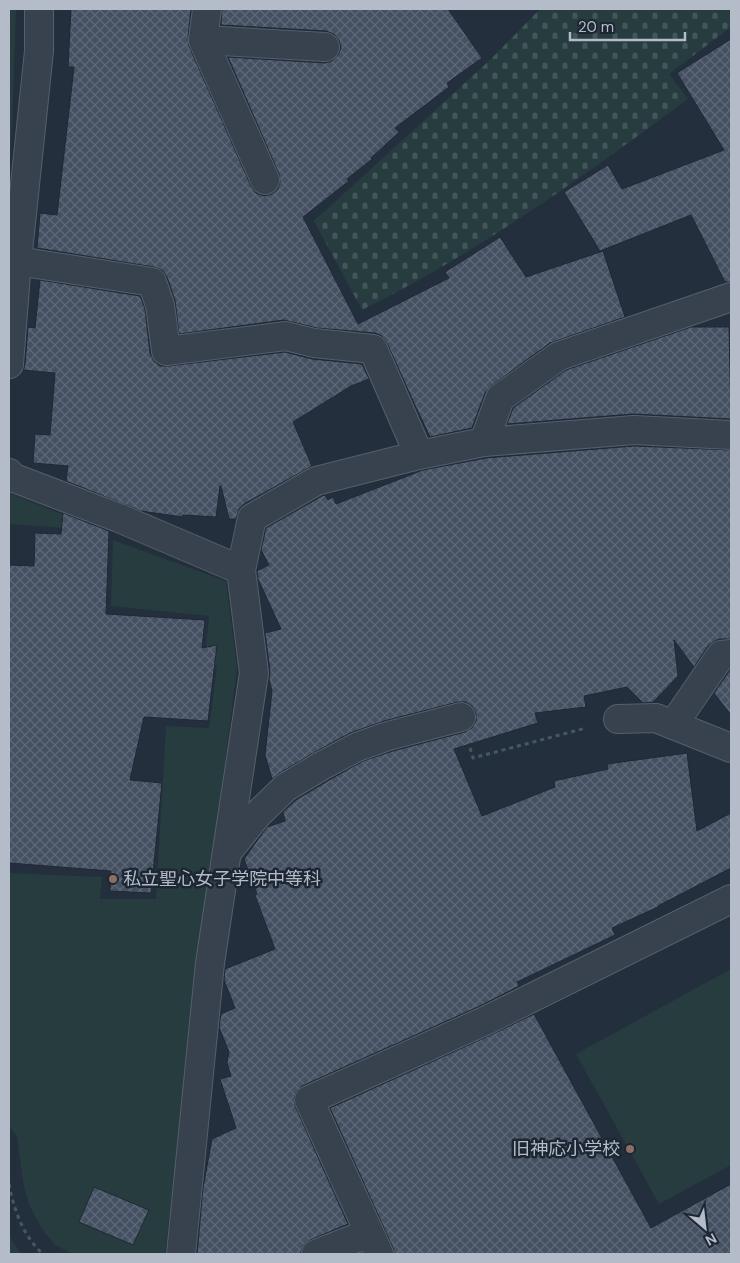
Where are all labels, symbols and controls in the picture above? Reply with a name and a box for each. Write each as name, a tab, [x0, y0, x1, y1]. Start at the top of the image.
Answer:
scale bar	[570, 10, 685, 42]
text: 20 m	[578, 17, 614, 37]
place label: 私立聖心女子学院中等科	[123, 867, 321, 891]
marker: 私立聖心女子学院中等科	[107, 873, 119, 885]
place label: 旧神応小学校	[512, 1137, 620, 1161]
marker: 旧神応小学校	[624, 1143, 636, 1155]
north arrow	[680, 1203, 730, 1253]
text: N	[702, 1229, 720, 1250]

